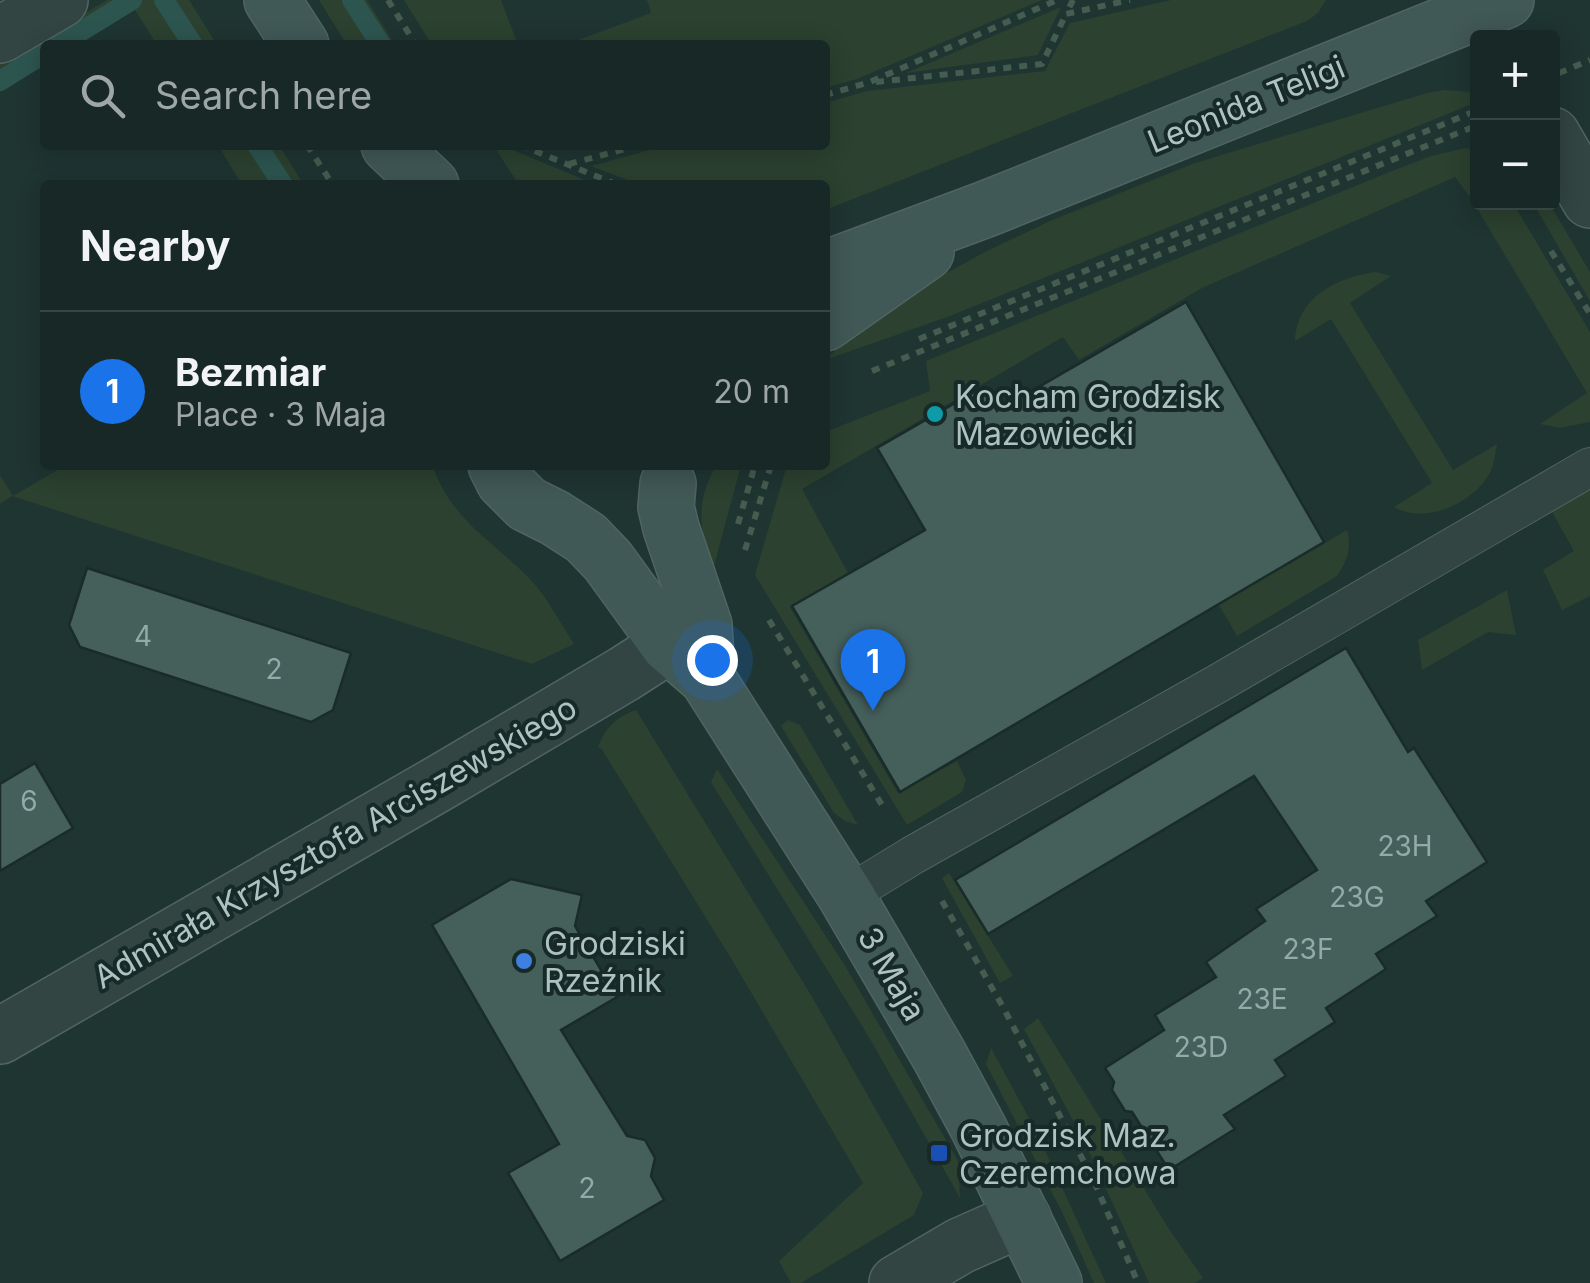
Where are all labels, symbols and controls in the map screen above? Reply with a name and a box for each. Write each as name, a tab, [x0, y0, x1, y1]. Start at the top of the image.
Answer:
map controls	[1470, 30, 1560, 210]
button: +	[1470, 30, 1560, 120]
search box	[40, 40, 830, 150]
street label: Leonida Teligi	[1142, 47, 1350, 161]
icon: search	[75, 68, 130, 123]
text: Search here	[155, 72, 372, 118]
button: −	[1470, 120, 1560, 210]
text: Nearby	[80, 220, 231, 271]
text: Bezmiar	[175, 349, 326, 395]
text: 1	[106, 372, 119, 411]
text: 20 m	[713, 372, 790, 411]
place label: Kocham Grodzisk Mazowiecki	[955, 377, 1221, 453]
text: Place · 3 Maja	[175, 395, 387, 434]
marker: Kocham Grodzisk Mazowiecki	[924, 403, 946, 425]
house number: 4	[134, 619, 152, 653]
pin: 1	[840, 628, 906, 711]
your location	[687, 635, 738, 686]
house number: 2	[265, 652, 283, 686]
street label: Admirała Krzysztofa Arciszewskiego	[87, 687, 583, 997]
house number: 6	[20, 784, 38, 818]
house number: 23H	[1377, 829, 1433, 863]
house number: 23G	[1329, 880, 1385, 914]
street label: 3 Maja	[850, 920, 934, 1028]
place label: Grodziski Rzeźnik	[544, 924, 686, 1000]
house number: 23F	[1283, 932, 1333, 966]
marker: Grodziski Rzeźnik	[513, 950, 535, 972]
house number: 23E	[1236, 982, 1288, 1016]
house number: 23D	[1174, 1030, 1228, 1064]
place label: Grodzisk Maz. Czeremchowa	[959, 1116, 1176, 1192]
marker: Grodzisk Maz. Czeremchowa	[928, 1142, 950, 1164]
house number: 2	[578, 1171, 596, 1205]

